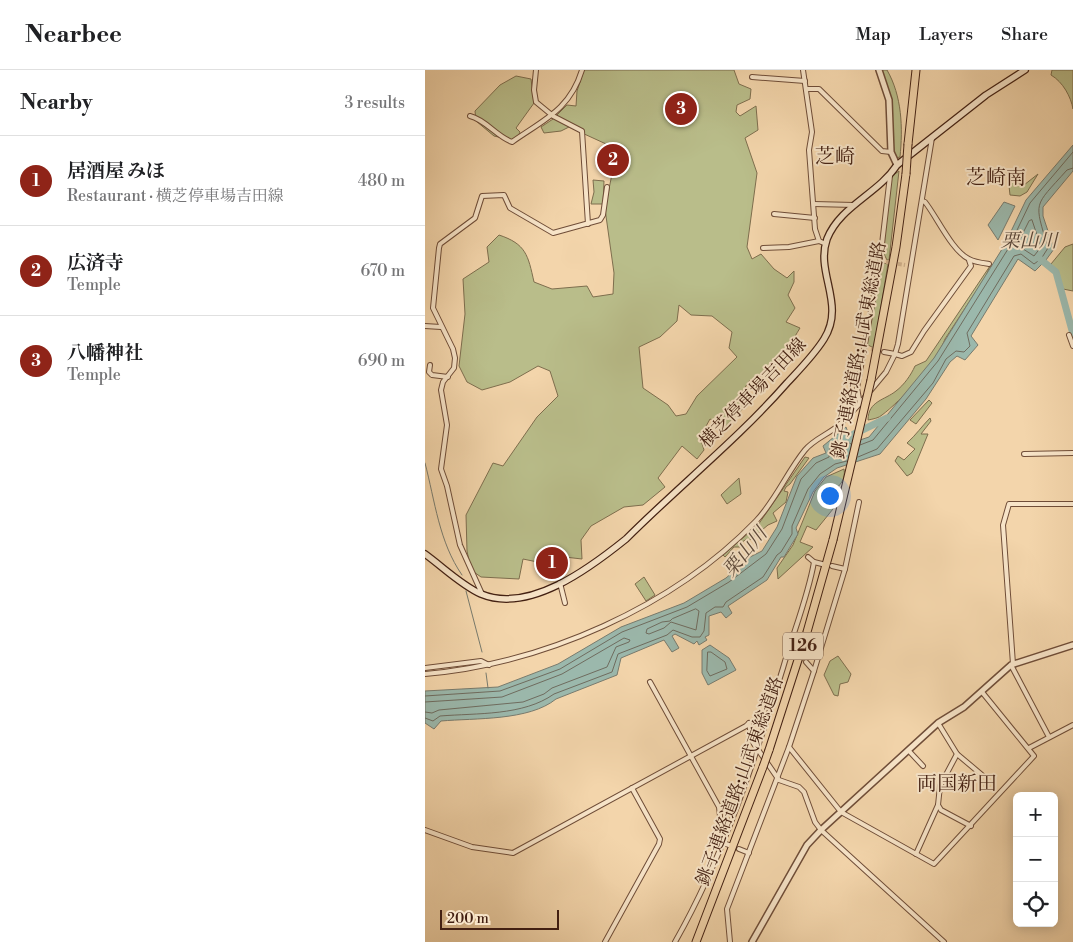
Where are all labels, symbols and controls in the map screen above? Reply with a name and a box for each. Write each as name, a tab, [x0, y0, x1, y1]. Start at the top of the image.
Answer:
text: Nearbee	[25, 20, 122, 50]
text: Map	[856, 23, 891, 46]
text: Layers	[919, 23, 973, 46]
text: Share	[1001, 23, 1048, 46]
text: Nearby	[20, 90, 93, 116]
pin: 3	[665, 90, 697, 128]
text: 3 results	[344, 93, 405, 113]
pin: 2	[597, 141, 629, 179]
district label: 芝崎	[815, 145, 855, 170]
text: 居酒屋 みほ	[67, 159, 165, 183]
district label: 芝崎南	[966, 166, 1026, 191]
text: 1	[32, 171, 40, 191]
text: 480 m	[358, 171, 405, 191]
text: Restaurant · 横芝停車場吉田線	[67, 186, 284, 206]
water label: 栗山川	[1000, 229, 1059, 253]
street label: 銚子連絡道路;山武東総道路	[827, 239, 891, 461]
text: 広済寺	[67, 251, 124, 275]
text: 2	[31, 261, 41, 281]
text: 670 m	[361, 261, 405, 281]
text: Temple	[67, 275, 121, 295]
street label: 横芝停車場吉田線	[695, 333, 811, 453]
text: 八幡神社	[67, 341, 143, 365]
text: 3	[31, 351, 41, 371]
text: 690 m	[358, 351, 405, 371]
text: Temple	[67, 365, 121, 385]
your location	[817, 483, 843, 509]
water label: 栗山川	[718, 521, 774, 582]
pin: 1	[536, 544, 568, 582]
road number: 126	[783, 632, 823, 660]
street label: 銚子連絡道路;山武東総道路	[691, 673, 789, 889]
district label: 両国新田	[917, 772, 997, 797]
map controls	[1013, 792, 1058, 927]
button: +	[1013, 792, 1058, 837]
button: −	[1013, 837, 1058, 882]
button: locate	[1013, 882, 1058, 927]
scale bar	[440, 907, 559, 930]
text: 200 m	[447, 910, 489, 928]

